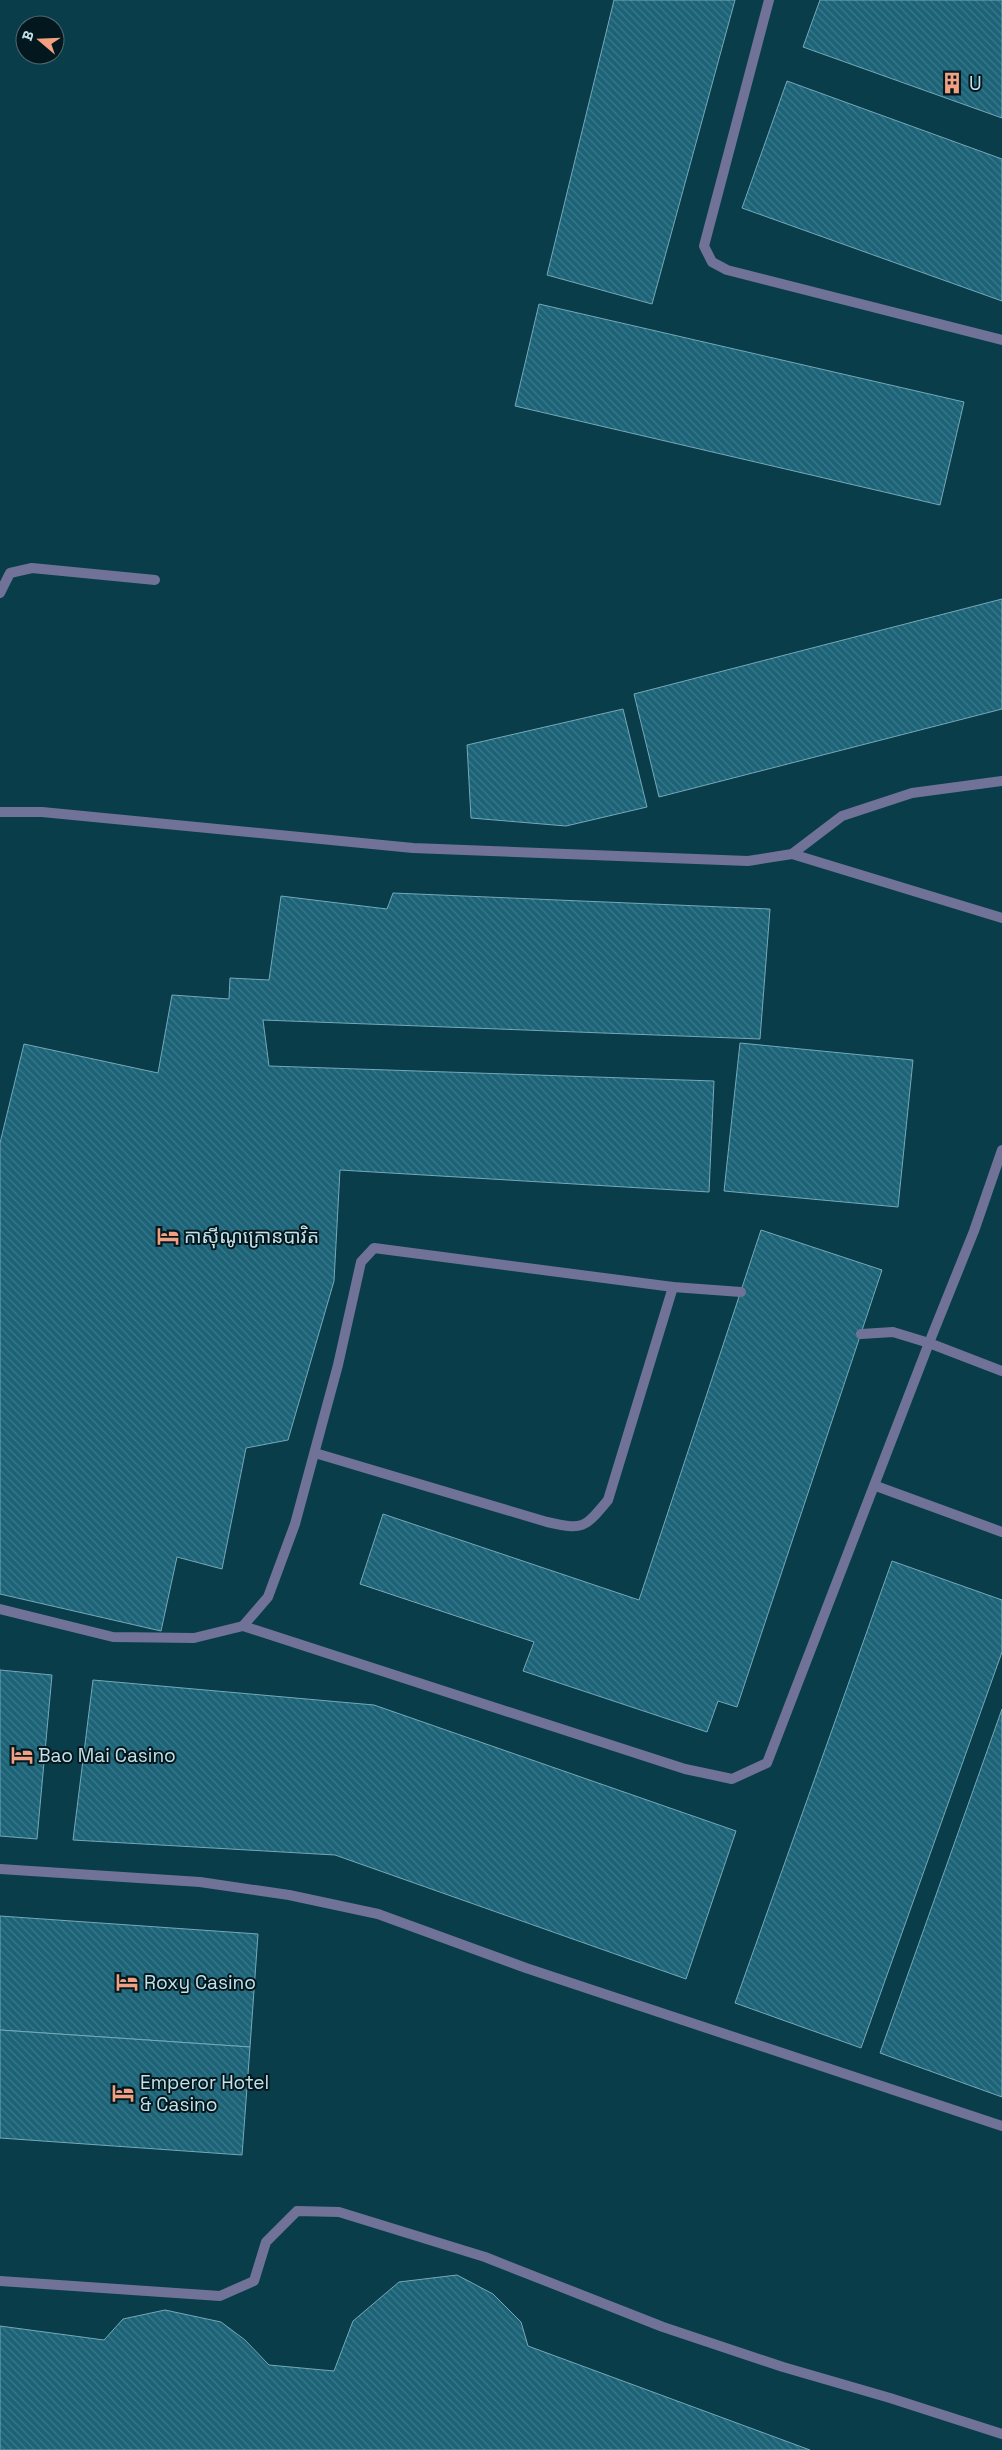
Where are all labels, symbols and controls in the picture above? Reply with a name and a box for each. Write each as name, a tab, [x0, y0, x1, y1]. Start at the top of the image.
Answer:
north arrow	[15, 15, 65, 65]
text: B	[18, 28, 38, 43]
building icon: U	[939, 70, 965, 96]
place label: U	[969, 71, 982, 96]
hotel icon: កាស៊ីណូក្រោនបាវិត	[155, 1223, 181, 1249]
place label: កាស៊ីណូក្រោនបាវិត	[184, 1224, 319, 1249]
hotel icon: Bao Mai Casino	[9, 1742, 35, 1768]
place label: Bao Mai Casino	[38, 1743, 176, 1768]
hotel icon: Roxy Casino	[114, 1969, 140, 1995]
place label: Roxy Casino	[144, 1970, 256, 1995]
place label: Emperor Hotel & Casino	[140, 2070, 269, 2117]
hotel icon: Emperor Hotel & Casino	[110, 2080, 136, 2106]

